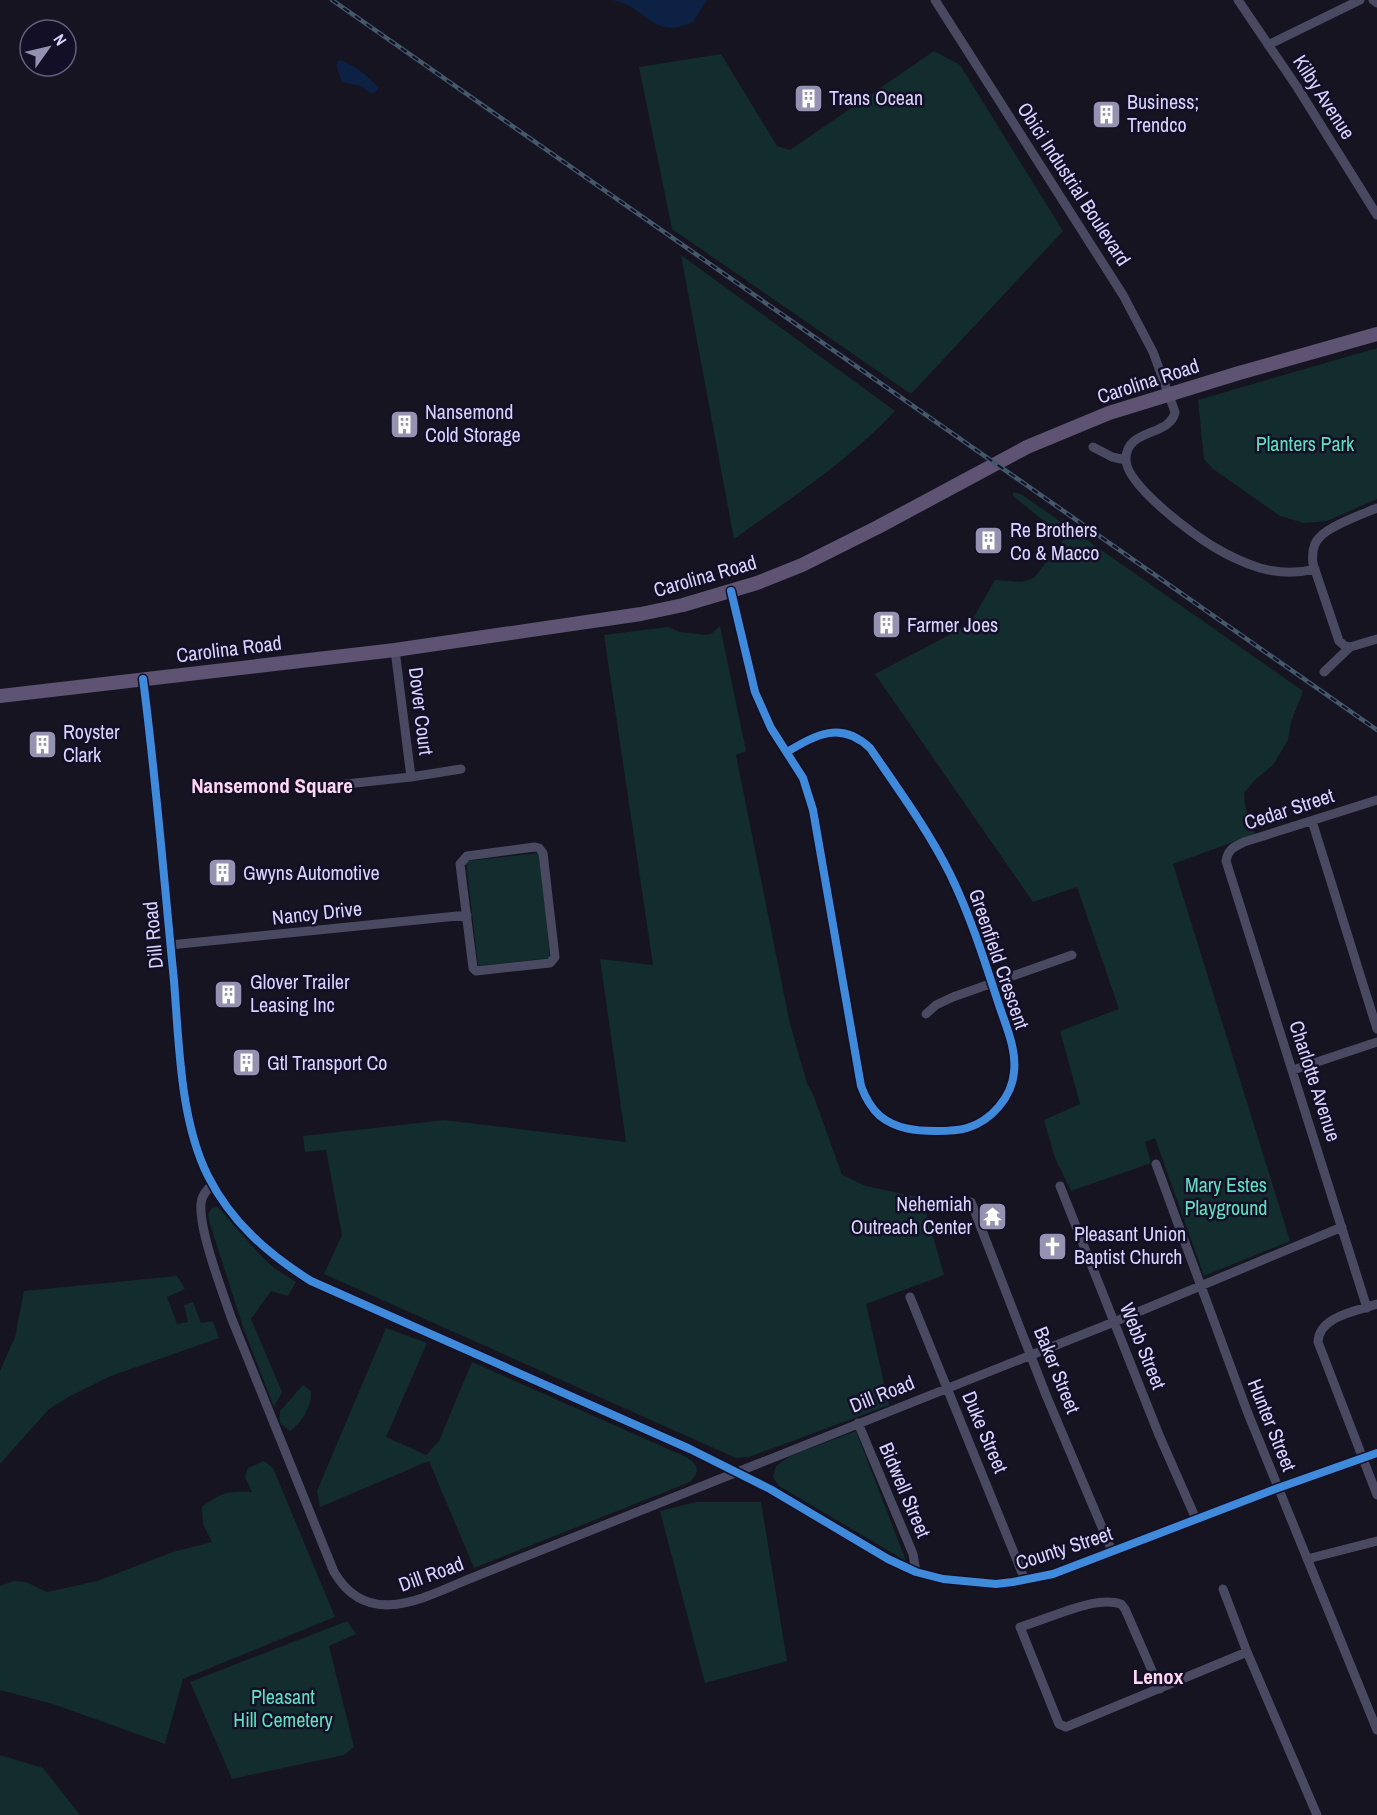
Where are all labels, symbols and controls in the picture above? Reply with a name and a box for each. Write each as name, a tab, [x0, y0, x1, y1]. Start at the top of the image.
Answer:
north arrow	[18, 18, 78, 78]
text: N	[49, 30, 72, 50]
street label: Kilby Avenue	[1287, 49, 1362, 144]
building icon: Trans Ocean	[792, 82, 824, 114]
place label: Trans Ocean	[829, 84, 923, 111]
place label: Business; Trendco	[1127, 88, 1199, 138]
street label: Obici Industrial Boulevard	[1011, 97, 1137, 271]
building icon: Business; Trendco	[1090, 98, 1122, 130]
street label: Carolina Road	[1093, 351, 1202, 410]
place label: Nansemond Cold Storage	[425, 398, 521, 448]
building icon: Nansemond Cold Storage	[388, 408, 420, 440]
park label: Planters Park	[1256, 430, 1355, 457]
place label: Re Brothers Co & Macco	[1010, 516, 1099, 566]
building icon: Re Brothers Co & Macco	[973, 525, 1005, 557]
street label: Carolina Road	[650, 548, 759, 603]
building icon: Farmer Joes	[870, 609, 902, 641]
place label: Farmer Joes	[907, 611, 998, 638]
street label: Carolina Road	[175, 629, 283, 668]
street label: Dover Court	[403, 665, 440, 757]
place label: Royster Clark	[63, 718, 120, 768]
building icon: Royster Clark	[26, 728, 58, 760]
district label: Nansemond Square	[191, 771, 353, 800]
street label: Cedar Street	[1240, 781, 1338, 836]
building icon: Gwyns Automotive	[206, 857, 238, 889]
place label: Gwyns Automotive	[243, 859, 380, 886]
street label: Greenfield Crescent	[963, 885, 1036, 1033]
street label: Nancy Drive	[271, 894, 363, 931]
street label: Dill Road	[136, 900, 169, 970]
place label: Glover Trailer Leasing Inc	[250, 968, 350, 1018]
building icon: Glover Trailer Leasing Inc	[213, 978, 245, 1010]
street label: Charlotte Avenue	[1283, 1017, 1348, 1145]
building icon: Gtl Transport Co	[230, 1047, 262, 1079]
place label: Gtl Transport Co	[267, 1049, 387, 1076]
park label: Mary Estes Playground	[1185, 1171, 1267, 1221]
place label: Nehemiah Outreach Center	[851, 1190, 973, 1240]
temple icon: Nehemiah Outreach Center	[977, 1200, 1009, 1232]
place label: Pleasant Union Baptist Church	[1074, 1220, 1186, 1270]
church icon: Pleasant Union Baptist Church	[1037, 1230, 1069, 1262]
street label: Webb Street	[1114, 1299, 1173, 1393]
street label: Baker Street	[1028, 1322, 1087, 1418]
street label: Dill Road	[845, 1368, 918, 1419]
street label: Hunter Street	[1242, 1375, 1303, 1475]
street label: Duke Street	[956, 1387, 1015, 1477]
street label: Bidwell Street	[873, 1438, 938, 1542]
street label: County Street	[1012, 1519, 1116, 1576]
street label: Dill Road	[395, 1549, 467, 1598]
district label: Lenox	[1133, 1662, 1184, 1691]
park label: Pleasant Hill Cemetery	[233, 1683, 333, 1733]

